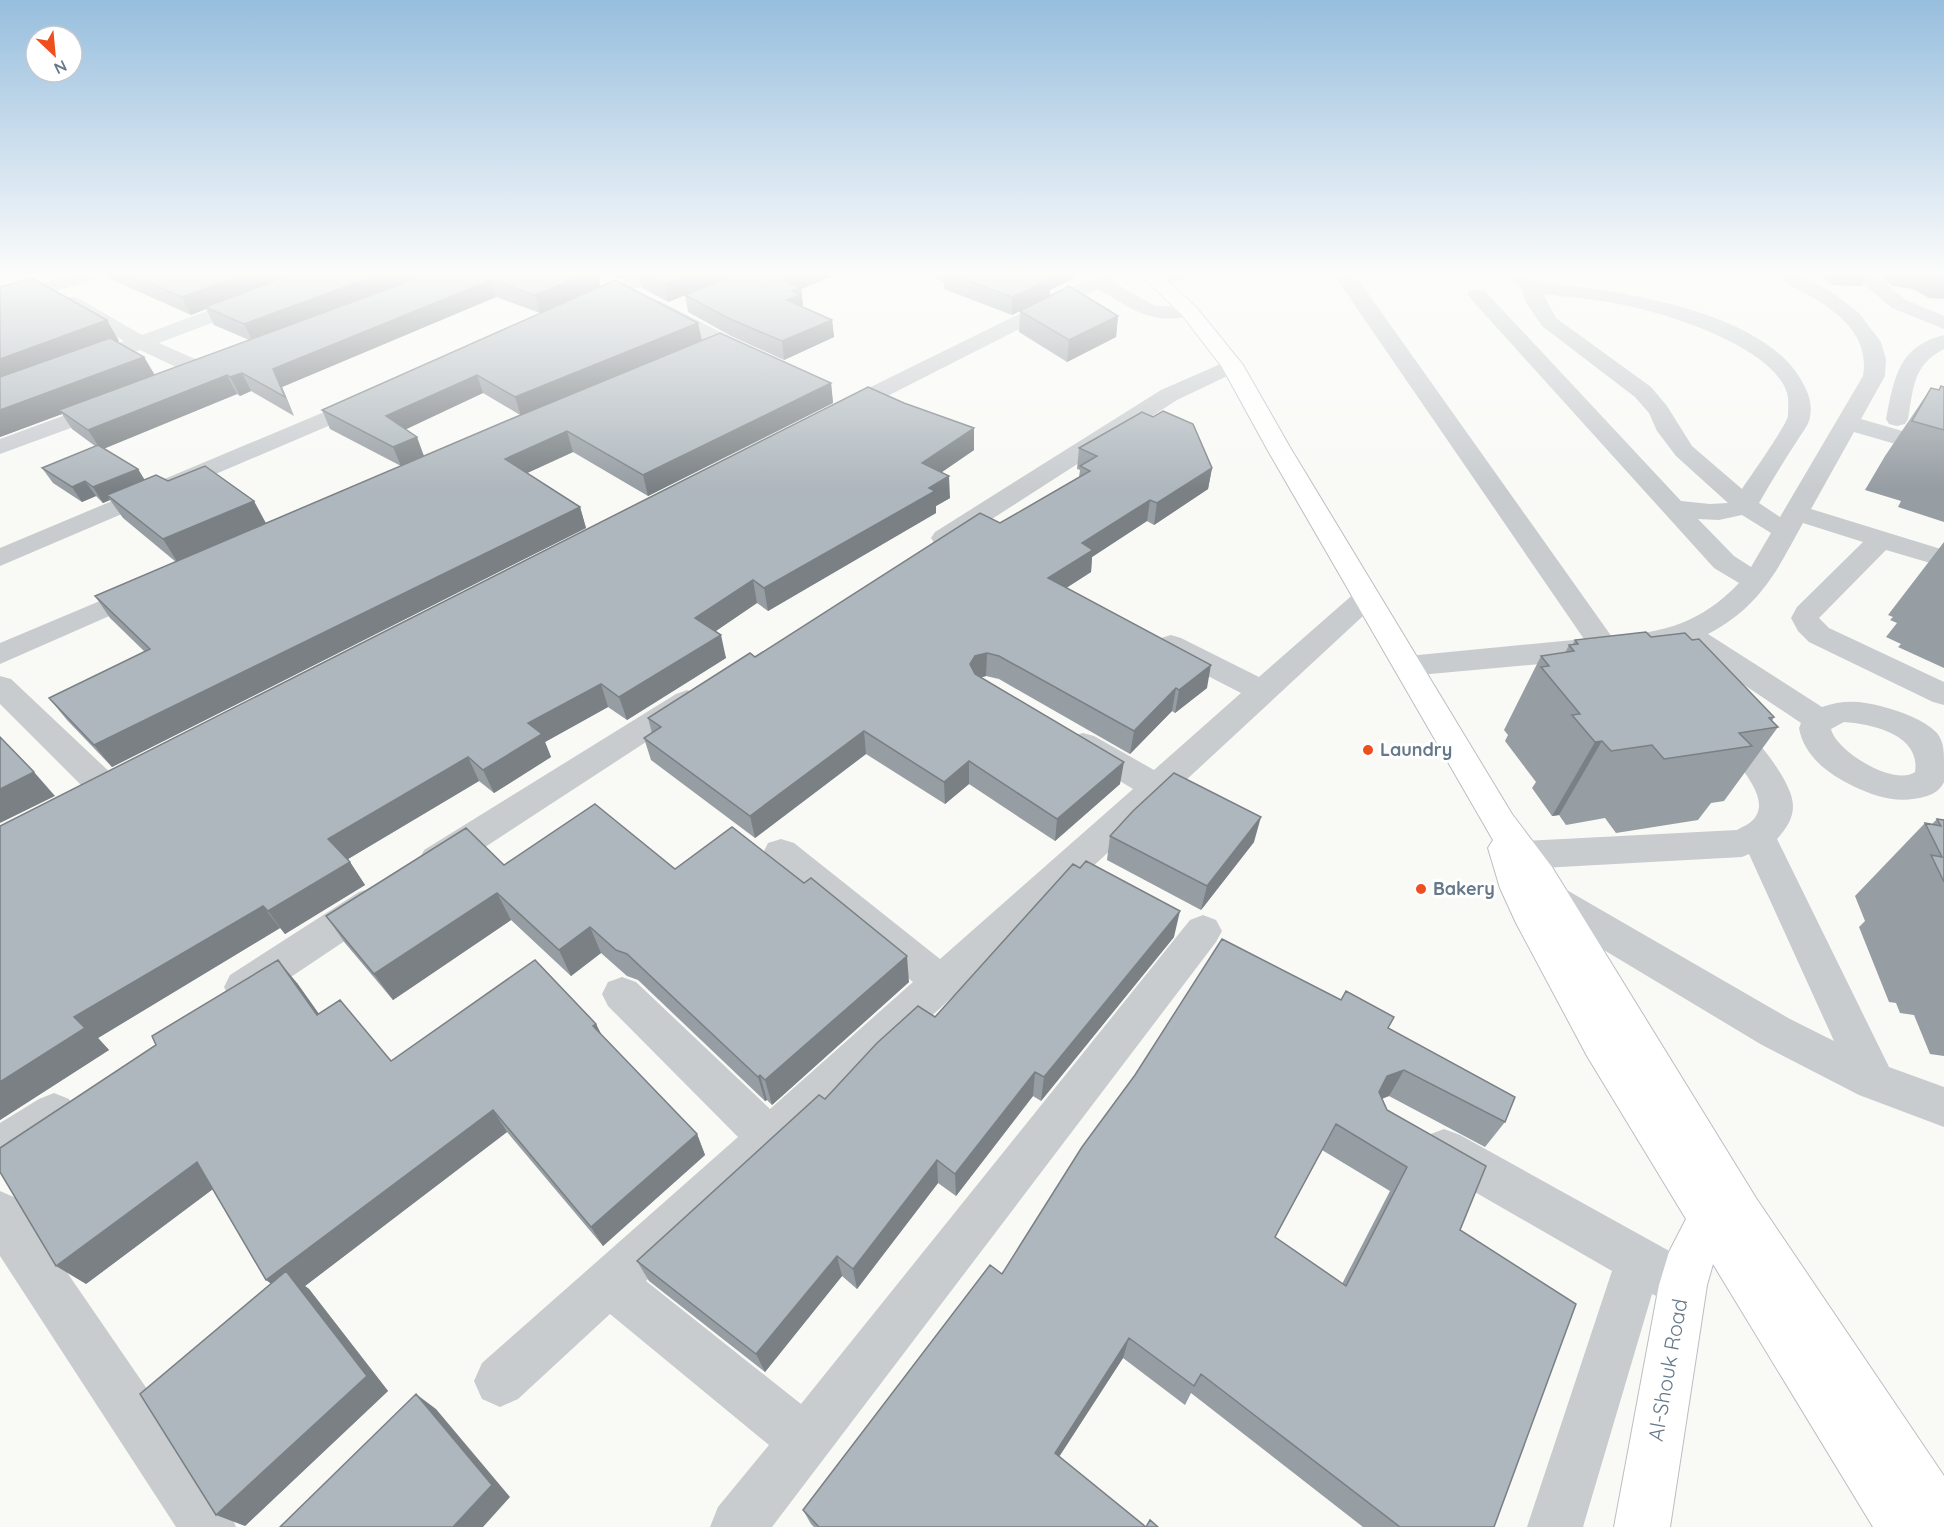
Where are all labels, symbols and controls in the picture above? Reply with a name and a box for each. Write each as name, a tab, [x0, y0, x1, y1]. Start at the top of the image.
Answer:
north arrow	[24, 24, 84, 84]
text: N	[51, 56, 70, 79]
place label: Laundry	[1380, 738, 1452, 761]
marker: Laundry	[1361, 743, 1375, 757]
place label: Bakery	[1433, 877, 1495, 900]
marker: Bakery	[1414, 882, 1428, 896]
street label: Al-Shouk Road	[1642, 1297, 1692, 1443]

